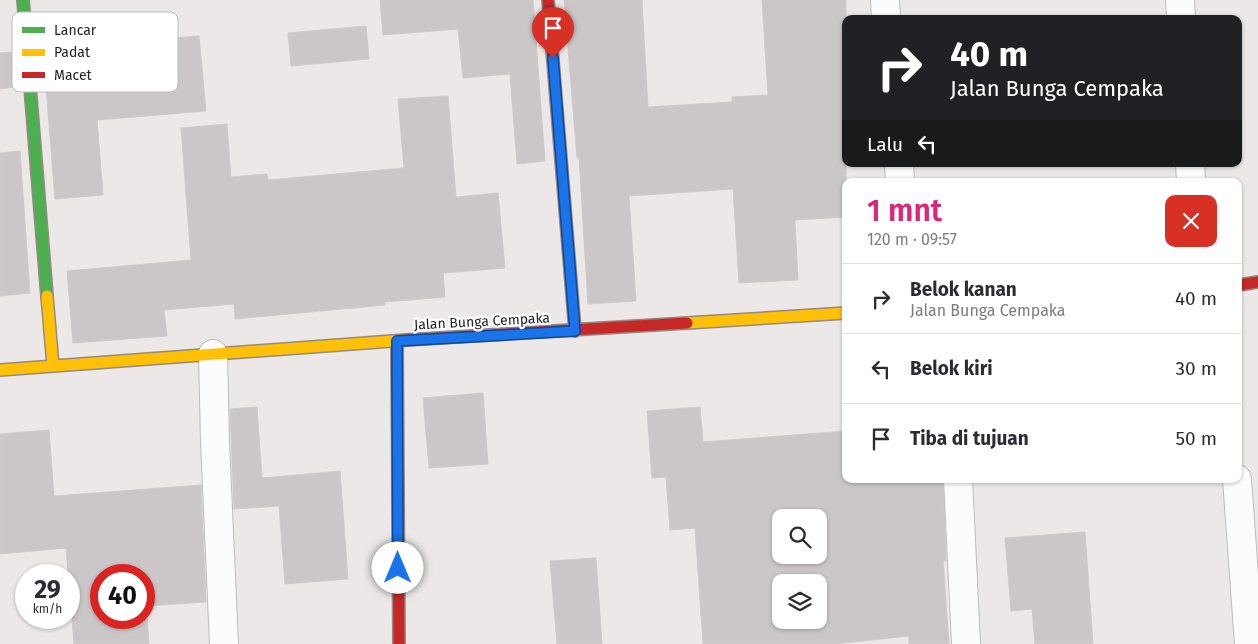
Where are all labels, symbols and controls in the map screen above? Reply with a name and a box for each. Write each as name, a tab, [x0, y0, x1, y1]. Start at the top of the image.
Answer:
pin	[532, 7, 574, 58]
legend	[12, 12, 178, 92]
icon: arrive	[539, 14, 567, 42]
text: Lancar	[54, 22, 97, 39]
text: 40 m	[950, 33, 1028, 75]
icon: right	[867, 35, 932, 100]
text: Padat	[54, 44, 91, 61]
text: Macet	[54, 67, 93, 84]
text: Jalan Bunga Cempaka	[950, 75, 1164, 102]
icon: left	[913, 130, 941, 158]
text: Lalu	[867, 133, 903, 156]
text: 1 mnt	[867, 193, 942, 229]
button: close	[1165, 195, 1217, 247]
text: 120 m · 09:57	[867, 230, 957, 249]
text: Belok kanan	[910, 278, 1017, 301]
icon: right	[867, 285, 895, 313]
text: 40 m	[1175, 287, 1217, 310]
text: Jalan Bunga Cempaka	[910, 301, 1066, 320]
street label: Jalan Bunga Cempaka	[414, 309, 550, 334]
icon: left	[867, 355, 895, 383]
text: Belok kiri	[910, 357, 993, 380]
text: 30 m	[1176, 357, 1217, 380]
icon: arrive	[867, 425, 895, 453]
text: Tiba di tujuan	[910, 427, 1029, 450]
text: 50 m	[1176, 427, 1217, 450]
map controls	[772, 509, 827, 629]
button: search	[772, 509, 827, 564]
position arrow	[371, 541, 423, 593]
speed limit sign: 40	[90, 564, 155, 629]
button: layers	[772, 574, 827, 629]
text: 29	[34, 575, 61, 605]
text: km/h	[33, 602, 62, 616]

